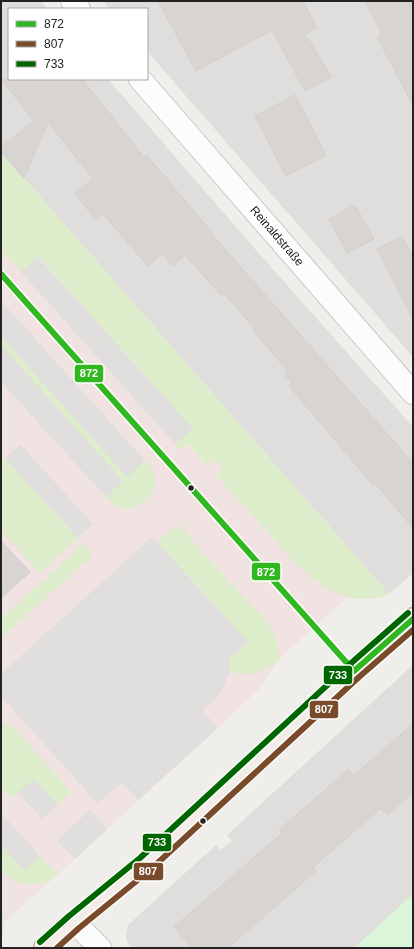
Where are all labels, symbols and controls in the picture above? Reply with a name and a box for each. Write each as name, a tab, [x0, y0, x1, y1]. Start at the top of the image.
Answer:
legend	[8, 8, 148, 80]
text: 872	[44, 17, 64, 31]
text: 807	[44, 37, 64, 51]
text: 733	[44, 57, 64, 71]
street label: Reinaldstraße	[247, 203, 307, 269]
line badge: 872	[74, 364, 104, 383]
text: 872	[80, 367, 98, 379]
unlabelled marker	[186, 483, 196, 493]
line badge: 872	[251, 562, 281, 581]
text: 872	[257, 566, 275, 578]
line badge: 733	[323, 665, 353, 685]
text: 733	[329, 669, 347, 681]
line badge: 807	[309, 700, 339, 719]
text: 807	[315, 703, 333, 715]
unlabelled marker	[198, 816, 208, 826]
line badge: 733	[142, 833, 172, 852]
text: 733	[148, 836, 166, 848]
line badge: 807	[133, 862, 164, 881]
text: 807	[139, 865, 157, 877]

